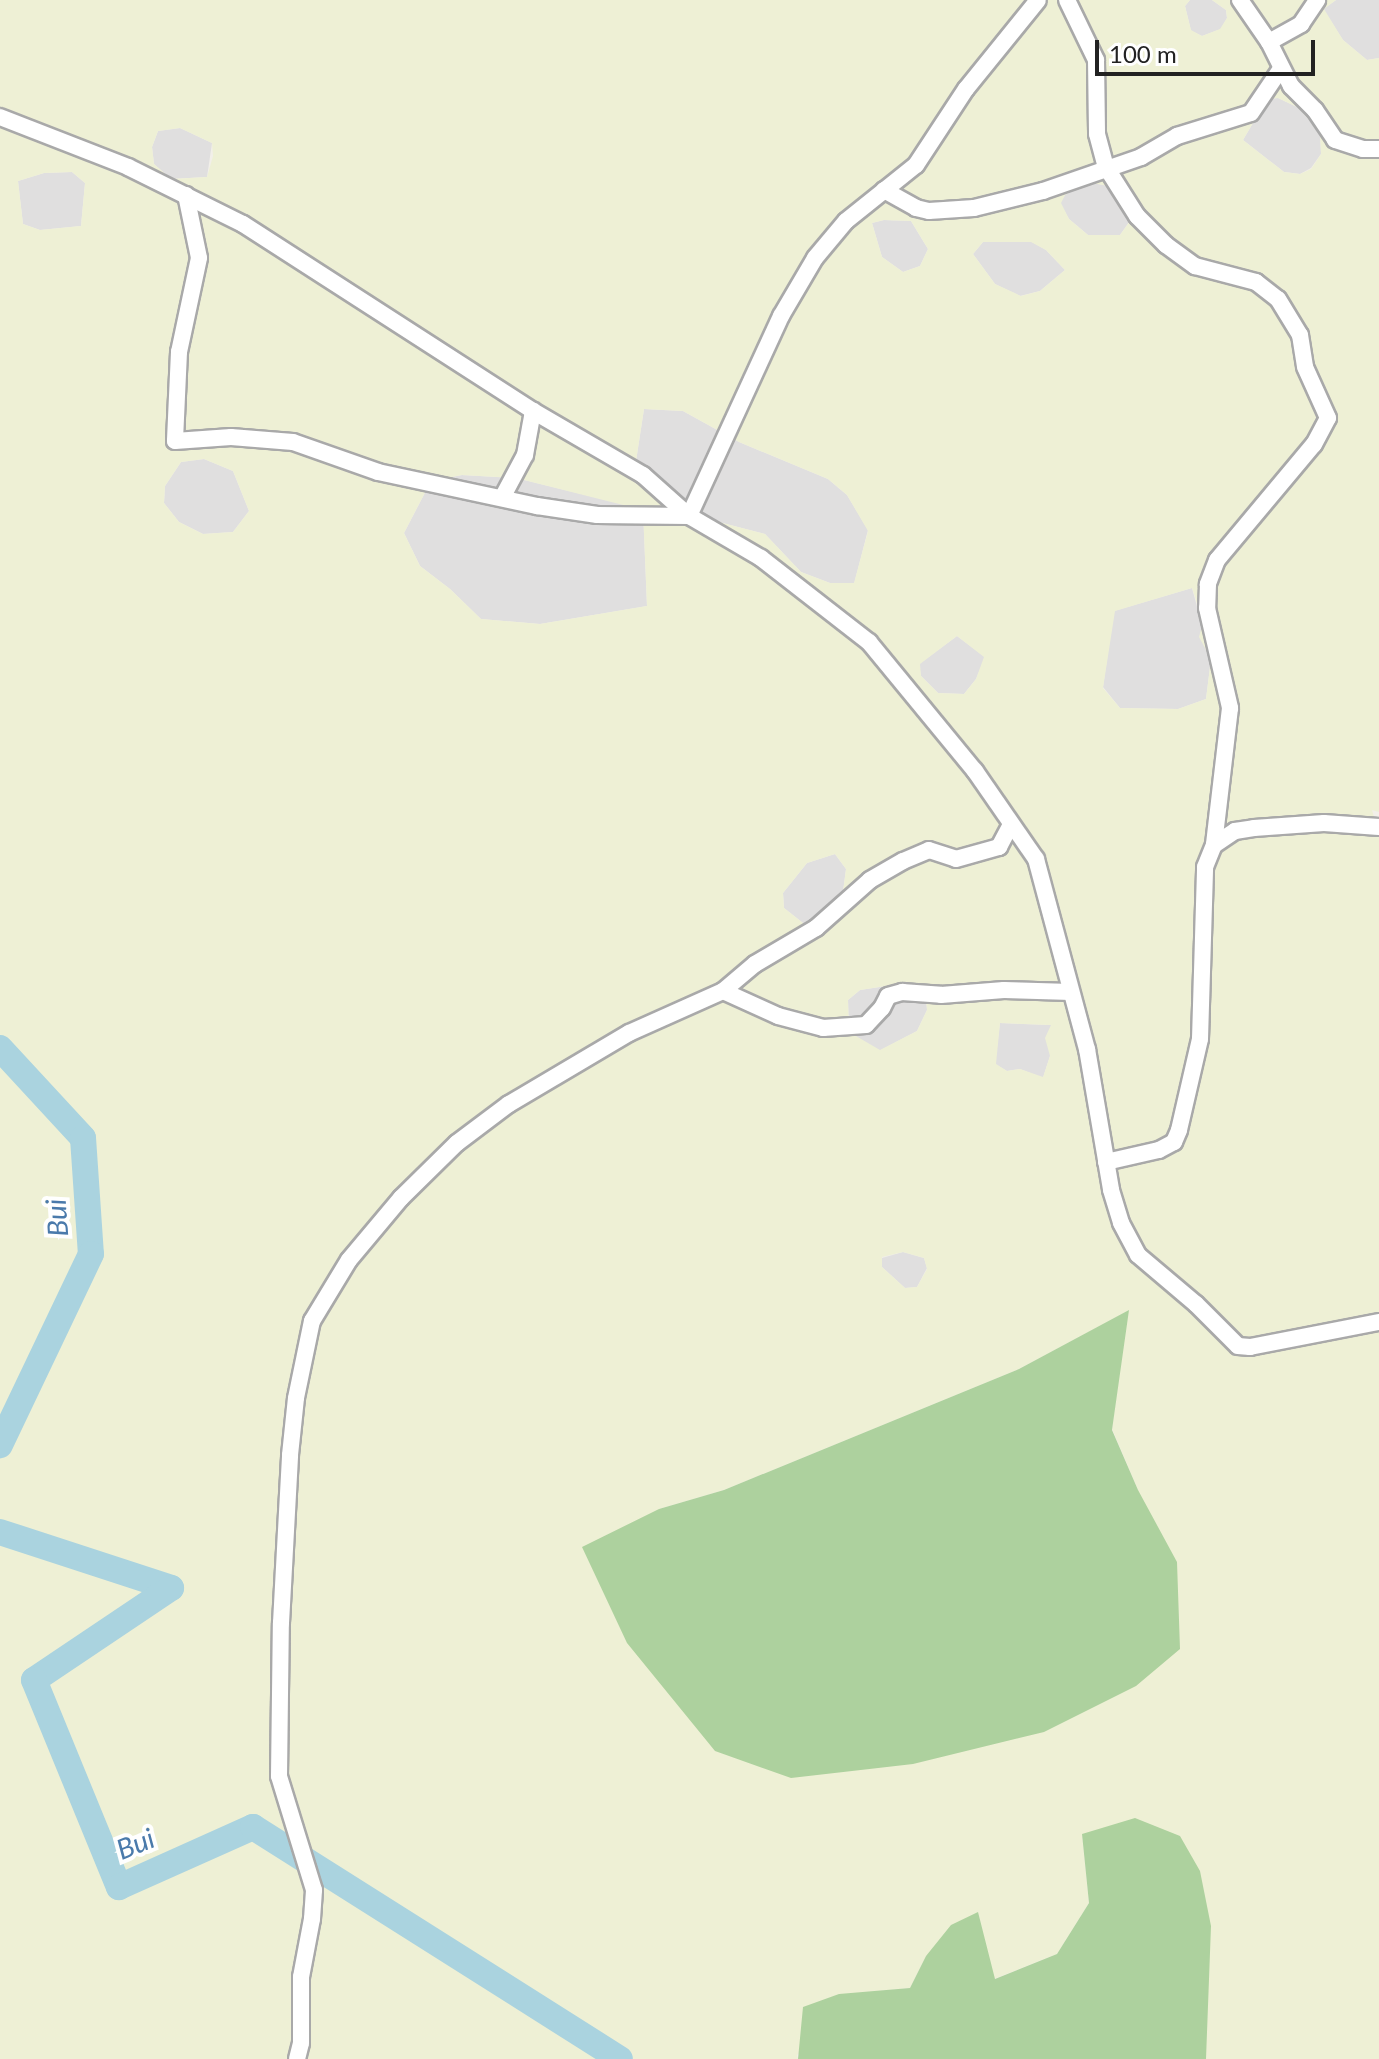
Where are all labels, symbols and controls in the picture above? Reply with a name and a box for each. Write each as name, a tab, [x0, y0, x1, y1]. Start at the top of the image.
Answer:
scale bar	[1099, 24, 1319, 74]
text: 100 m	[1109, 39, 1177, 68]
water label: Bui	[38, 1198, 74, 1238]
water label: Bui	[111, 1820, 159, 1866]

